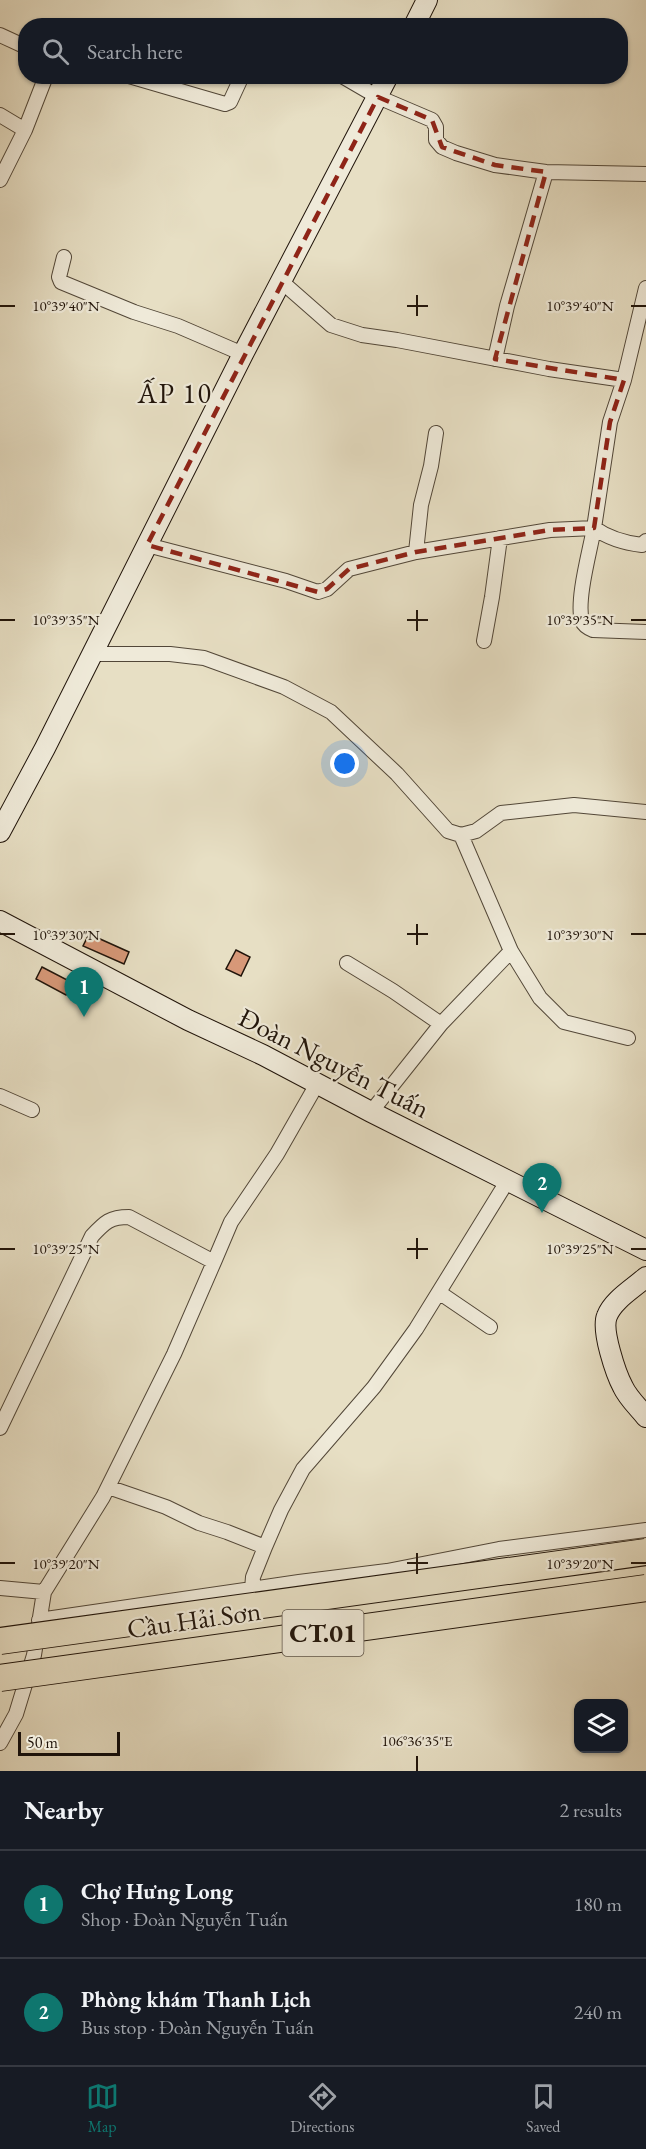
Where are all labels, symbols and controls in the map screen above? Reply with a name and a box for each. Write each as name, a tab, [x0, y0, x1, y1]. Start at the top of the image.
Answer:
search box	[18, 18, 628, 84]
icon: search	[39, 35, 72, 68]
text: Search here	[87, 37, 182, 66]
text: 10°39'40"N	[32, 296, 100, 315]
text: 10°39'40"N	[546, 296, 614, 315]
district label: ẤP 10	[137, 375, 212, 411]
text: 10°39'35"N	[32, 610, 100, 629]
text: 10°39'35"N	[546, 610, 614, 629]
your location	[330, 749, 359, 778]
text: 10°39'30"N	[32, 925, 100, 944]
text: 10°39'30"N	[546, 925, 614, 944]
pin: 1	[64, 968, 104, 1017]
street label: Đoàn Nguyễn Tuấn	[233, 999, 436, 1126]
pin: 2	[522, 1164, 562, 1213]
text: 10°39'25"N	[32, 1239, 100, 1258]
text: 10°39'25"N	[546, 1239, 614, 1258]
text: 10°39'20"N	[32, 1554, 100, 1573]
text: 10°39'20"N	[546, 1554, 614, 1573]
street label: Cầu Hải Sơn	[125, 1593, 263, 1646]
road number: CT.01	[282, 1610, 364, 1656]
map controls	[574, 1699, 628, 1753]
button: layers	[574, 1699, 628, 1753]
scale bar	[18, 1729, 120, 1756]
text: 106°36'35"E	[381, 1731, 453, 1750]
text: 50 m	[27, 1732, 58, 1753]
text: Nearby	[24, 1793, 104, 1827]
text: 2 results	[559, 1797, 622, 1823]
text: Chợ Hưng Long	[81, 1877, 233, 1906]
text: 1	[38, 1891, 49, 1917]
text: 180 m	[574, 1891, 622, 1917]
text: Shop · Đoàn Nguyễn Tuấn	[81, 1906, 288, 1932]
text: Phòng khám Thanh Lịch	[81, 1985, 311, 2014]
text: 2	[38, 1999, 49, 2025]
text: 240 m	[574, 1999, 622, 2025]
text: Bus stop · Đoàn Nguyễn Tuấn	[81, 2014, 314, 2040]
tab: Map	[86, 2080, 119, 2137]
tab: Directions	[290, 2080, 355, 2137]
tab: Saved	[526, 2080, 560, 2137]

